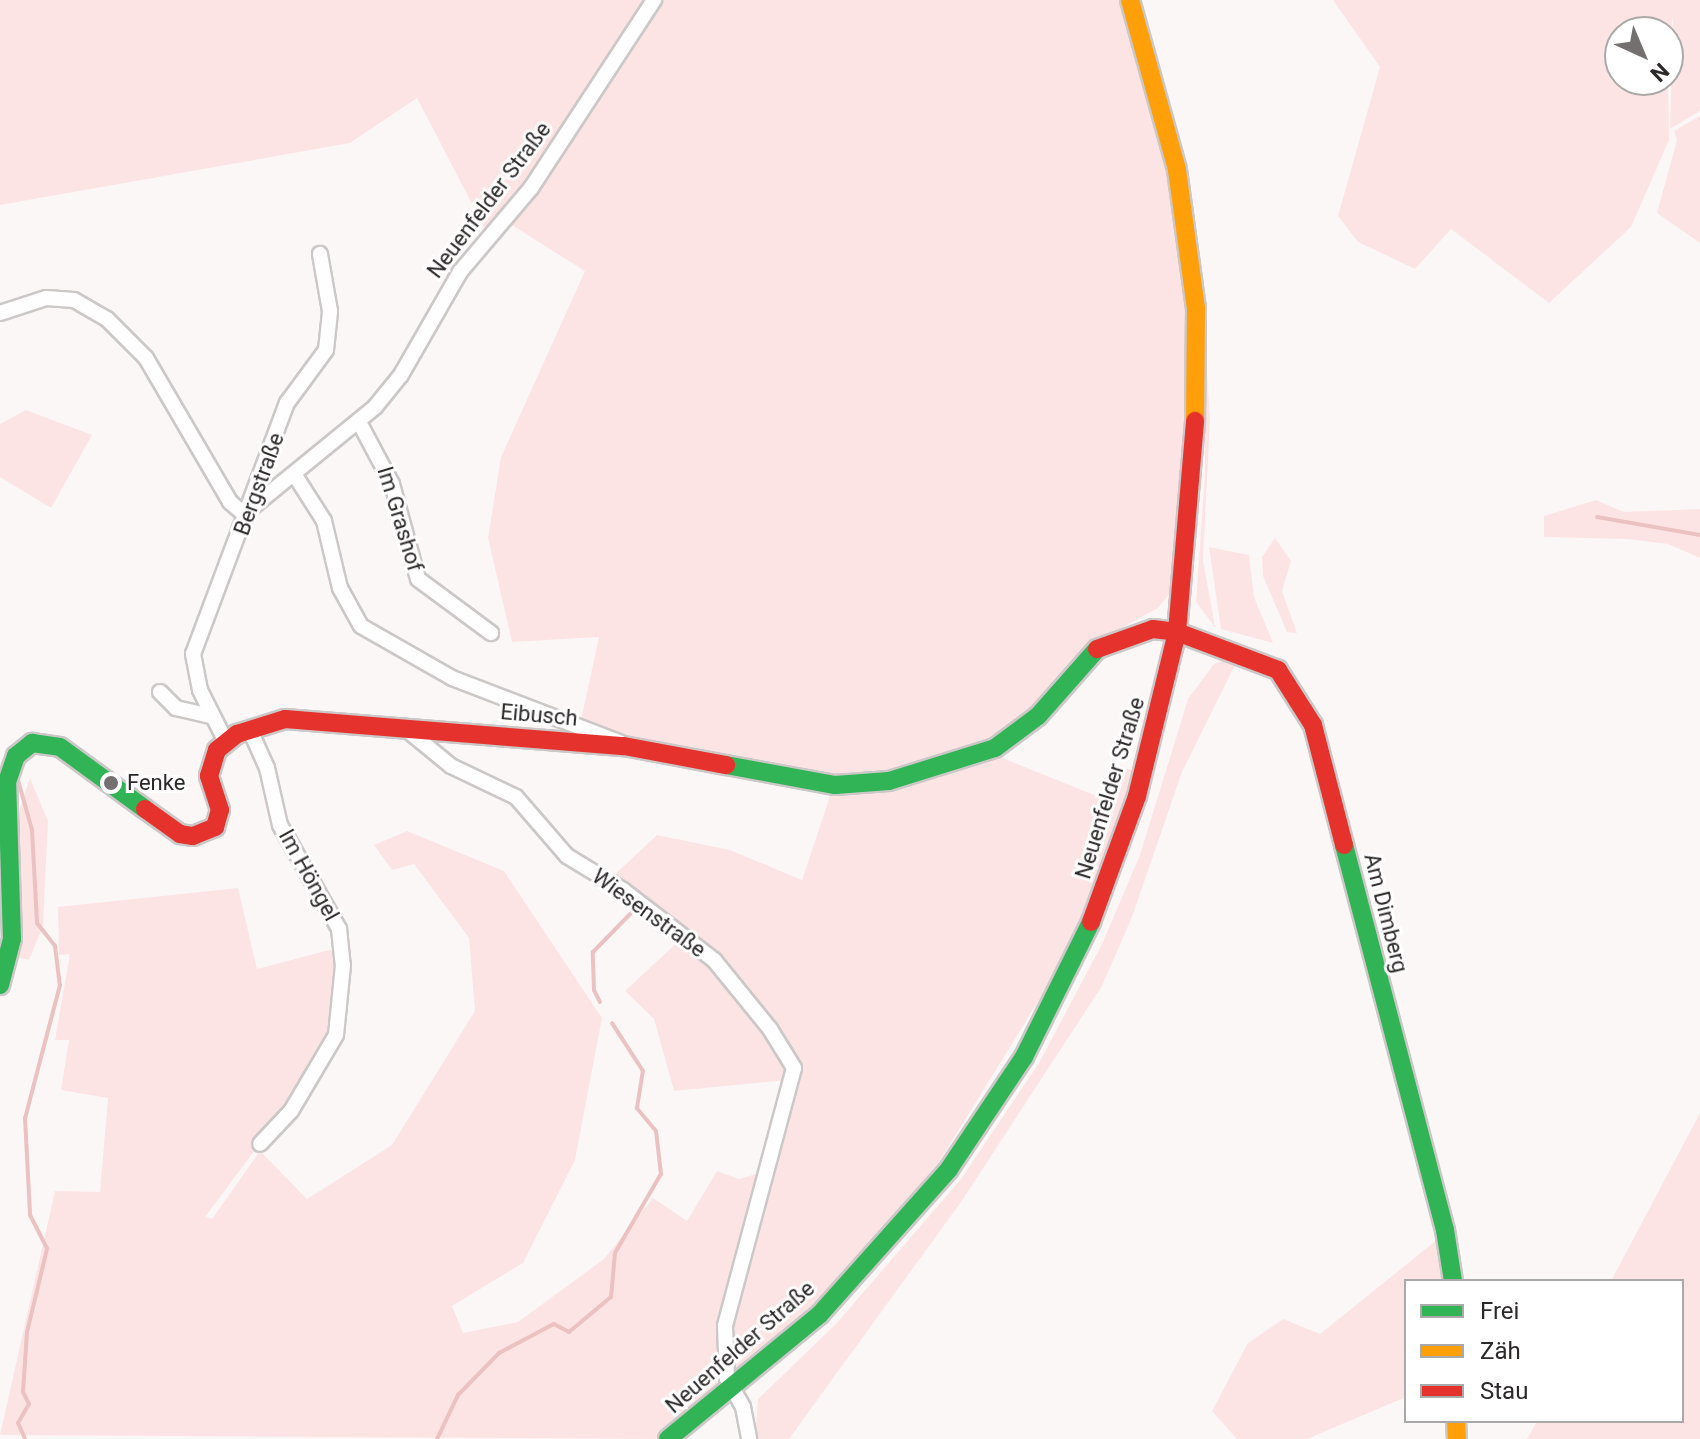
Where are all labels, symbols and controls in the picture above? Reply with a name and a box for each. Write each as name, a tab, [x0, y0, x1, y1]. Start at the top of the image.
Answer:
north arrow	[1604, 16, 1684, 96]
text: N	[1645, 58, 1674, 87]
street label: Neuenfelder Straße	[422, 117, 556, 283]
street label: Bergstraße	[228, 429, 290, 539]
street label: Im Grashof	[372, 463, 428, 575]
street label: Neuenfelder Straße	[1070, 694, 1150, 882]
street label: Eibusch	[499, 698, 579, 732]
place label: Fenke	[127, 770, 185, 796]
marker: Fenke	[102, 774, 120, 792]
street label: Im Höngel	[273, 825, 345, 925]
street label: Am Dimberg	[1358, 851, 1414, 975]
street label: Wiesenstraße	[587, 863, 711, 963]
street label: Neuenfelder Straße	[660, 1275, 820, 1419]
legend	[1404, 1279, 1684, 1423]
text: Frei	[1480, 1297, 1519, 1325]
text: Zäh	[1480, 1337, 1521, 1365]
text: Stau	[1480, 1377, 1528, 1405]

